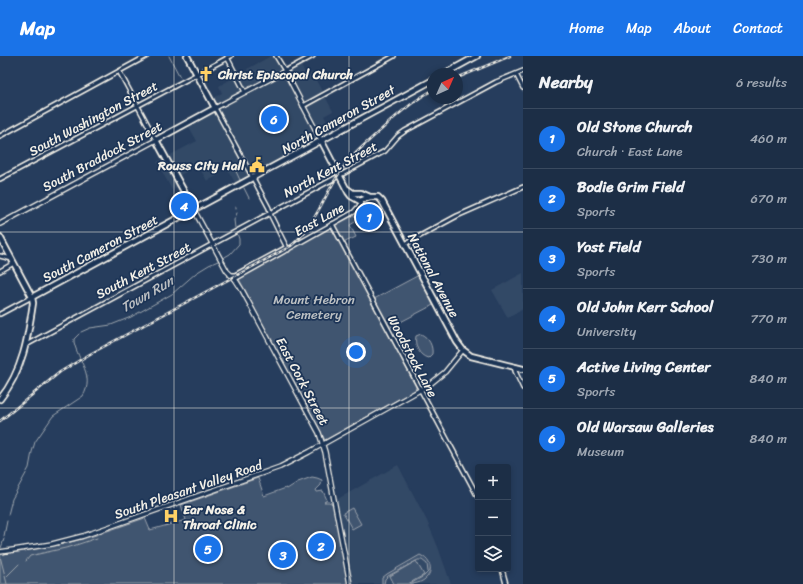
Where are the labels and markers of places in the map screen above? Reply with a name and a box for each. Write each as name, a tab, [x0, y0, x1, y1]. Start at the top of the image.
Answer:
place label: Christ Episcopal Church	[217, 63, 353, 86]
church icon: Christ Episcopal Church	[197, 65, 215, 83]
pin: 6	[261, 104, 287, 134]
place label: Rouss City Hall	[157, 154, 246, 177]
public building icon: Rouss City Hall	[248, 156, 266, 174]
pin: 4	[171, 191, 197, 221]
pin: 1	[356, 202, 382, 232]
place label: Ear Nose & Throat Clinic	[183, 498, 257, 536]
hospital icon: Ear Nose & Throat Clinic	[162, 507, 180, 525]
pin: 2	[308, 531, 334, 561]
pin: 5	[195, 534, 221, 564]
pin: 3	[270, 540, 296, 570]

